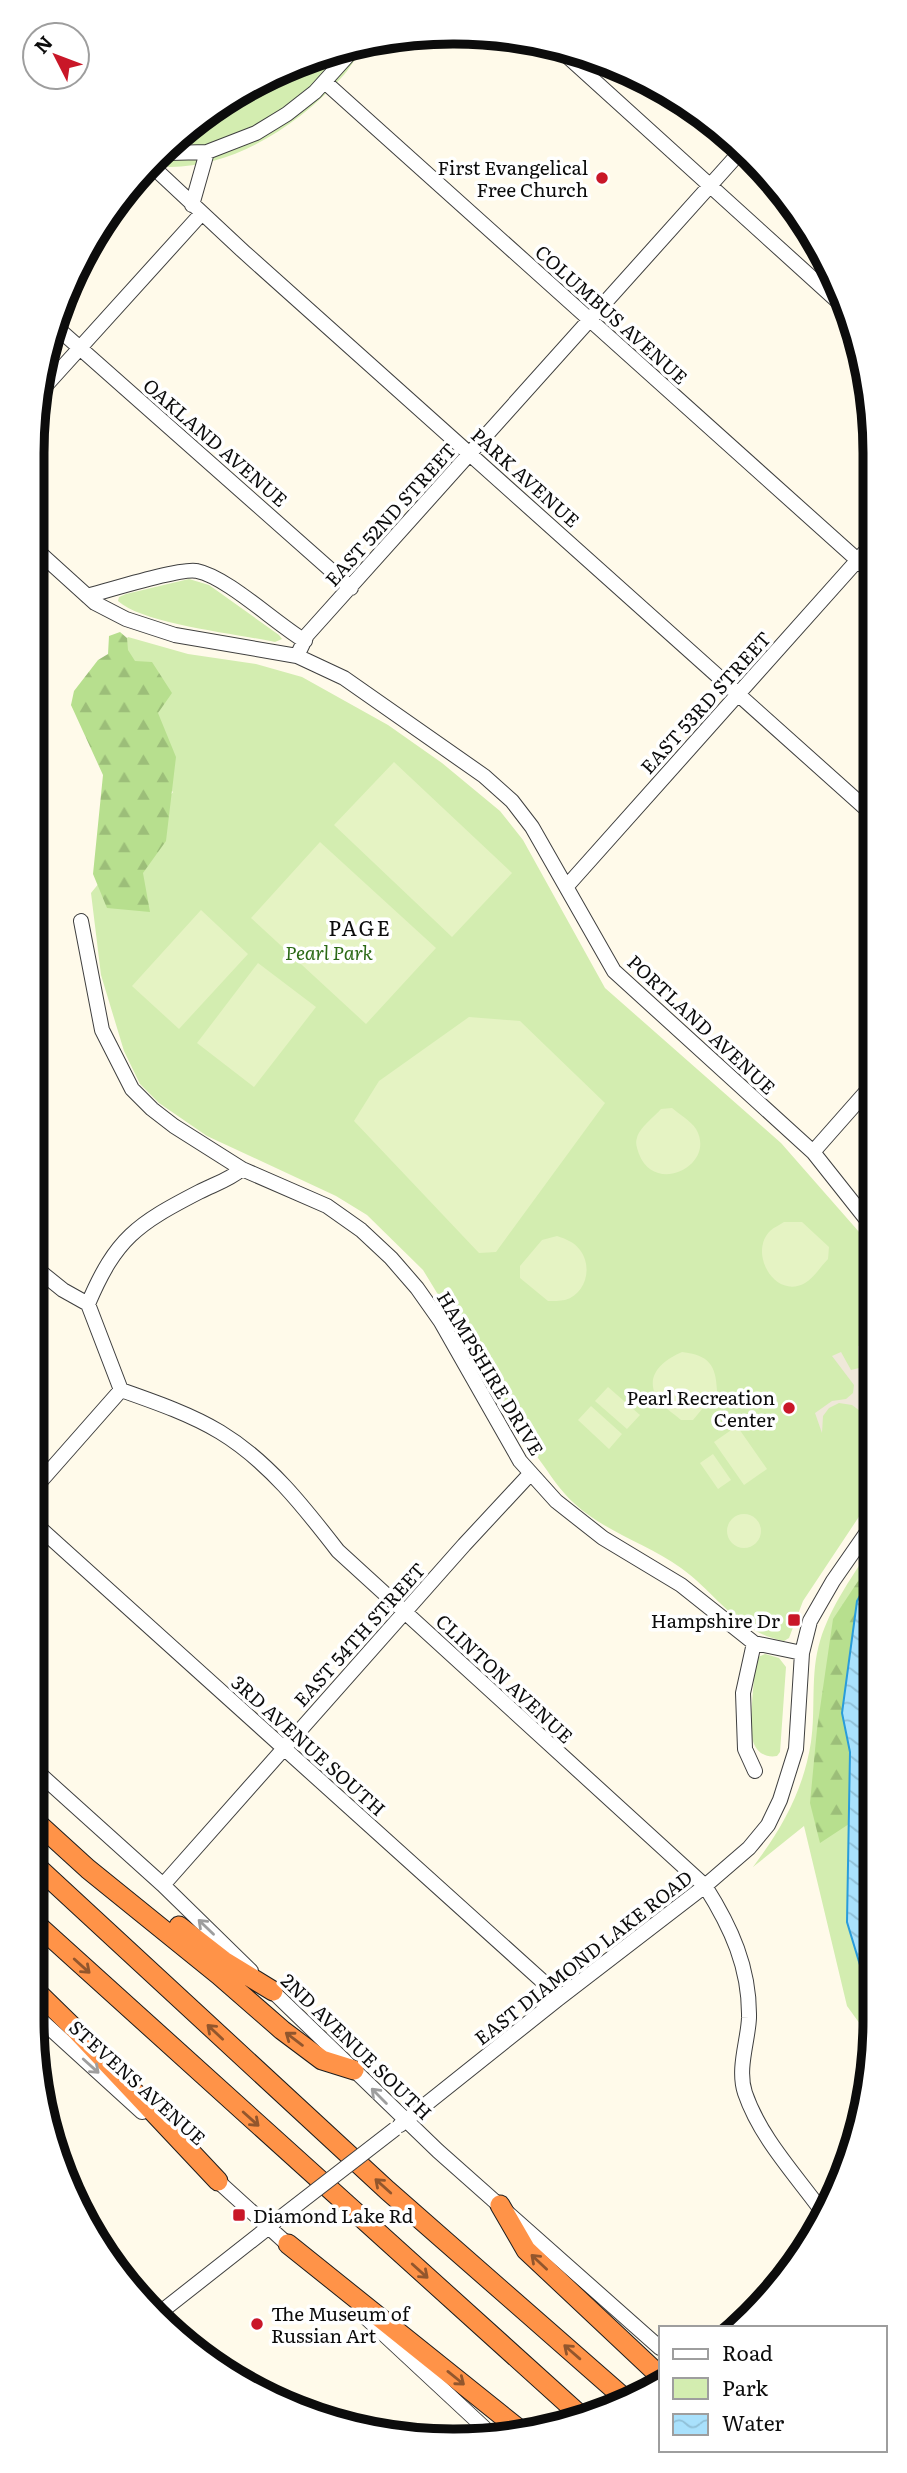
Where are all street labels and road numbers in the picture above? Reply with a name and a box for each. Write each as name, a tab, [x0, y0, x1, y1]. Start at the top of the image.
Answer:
street label: COLUMBUS AVENUE	[529, 238, 695, 390]
street label: OAKLAND AVENUE	[138, 371, 294, 513]
street label: PARK AVENUE	[466, 421, 586, 533]
street label: EAST 52ND STREET	[318, 436, 462, 592]
street label: EAST 53RD STREET	[633, 624, 777, 780]
street label: PORTLAND AVENUE	[622, 948, 782, 1100]
street label: HAMPSHIRE DRIVE	[431, 1285, 551, 1461]
street label: EAST 54TH STREET	[287, 1556, 431, 1712]
street label: CLINTON AVENUE	[430, 1607, 580, 1749]
street label: 3RD AVENUE SOUTH	[226, 1668, 392, 1822]
street label: EAST DIAMOND LAKE ROAD	[468, 1863, 698, 2051]
street label: 2ND AVENUE SOUTH	[275, 1966, 439, 2126]
street label: STEVENS AVENUE	[63, 2013, 213, 2151]

